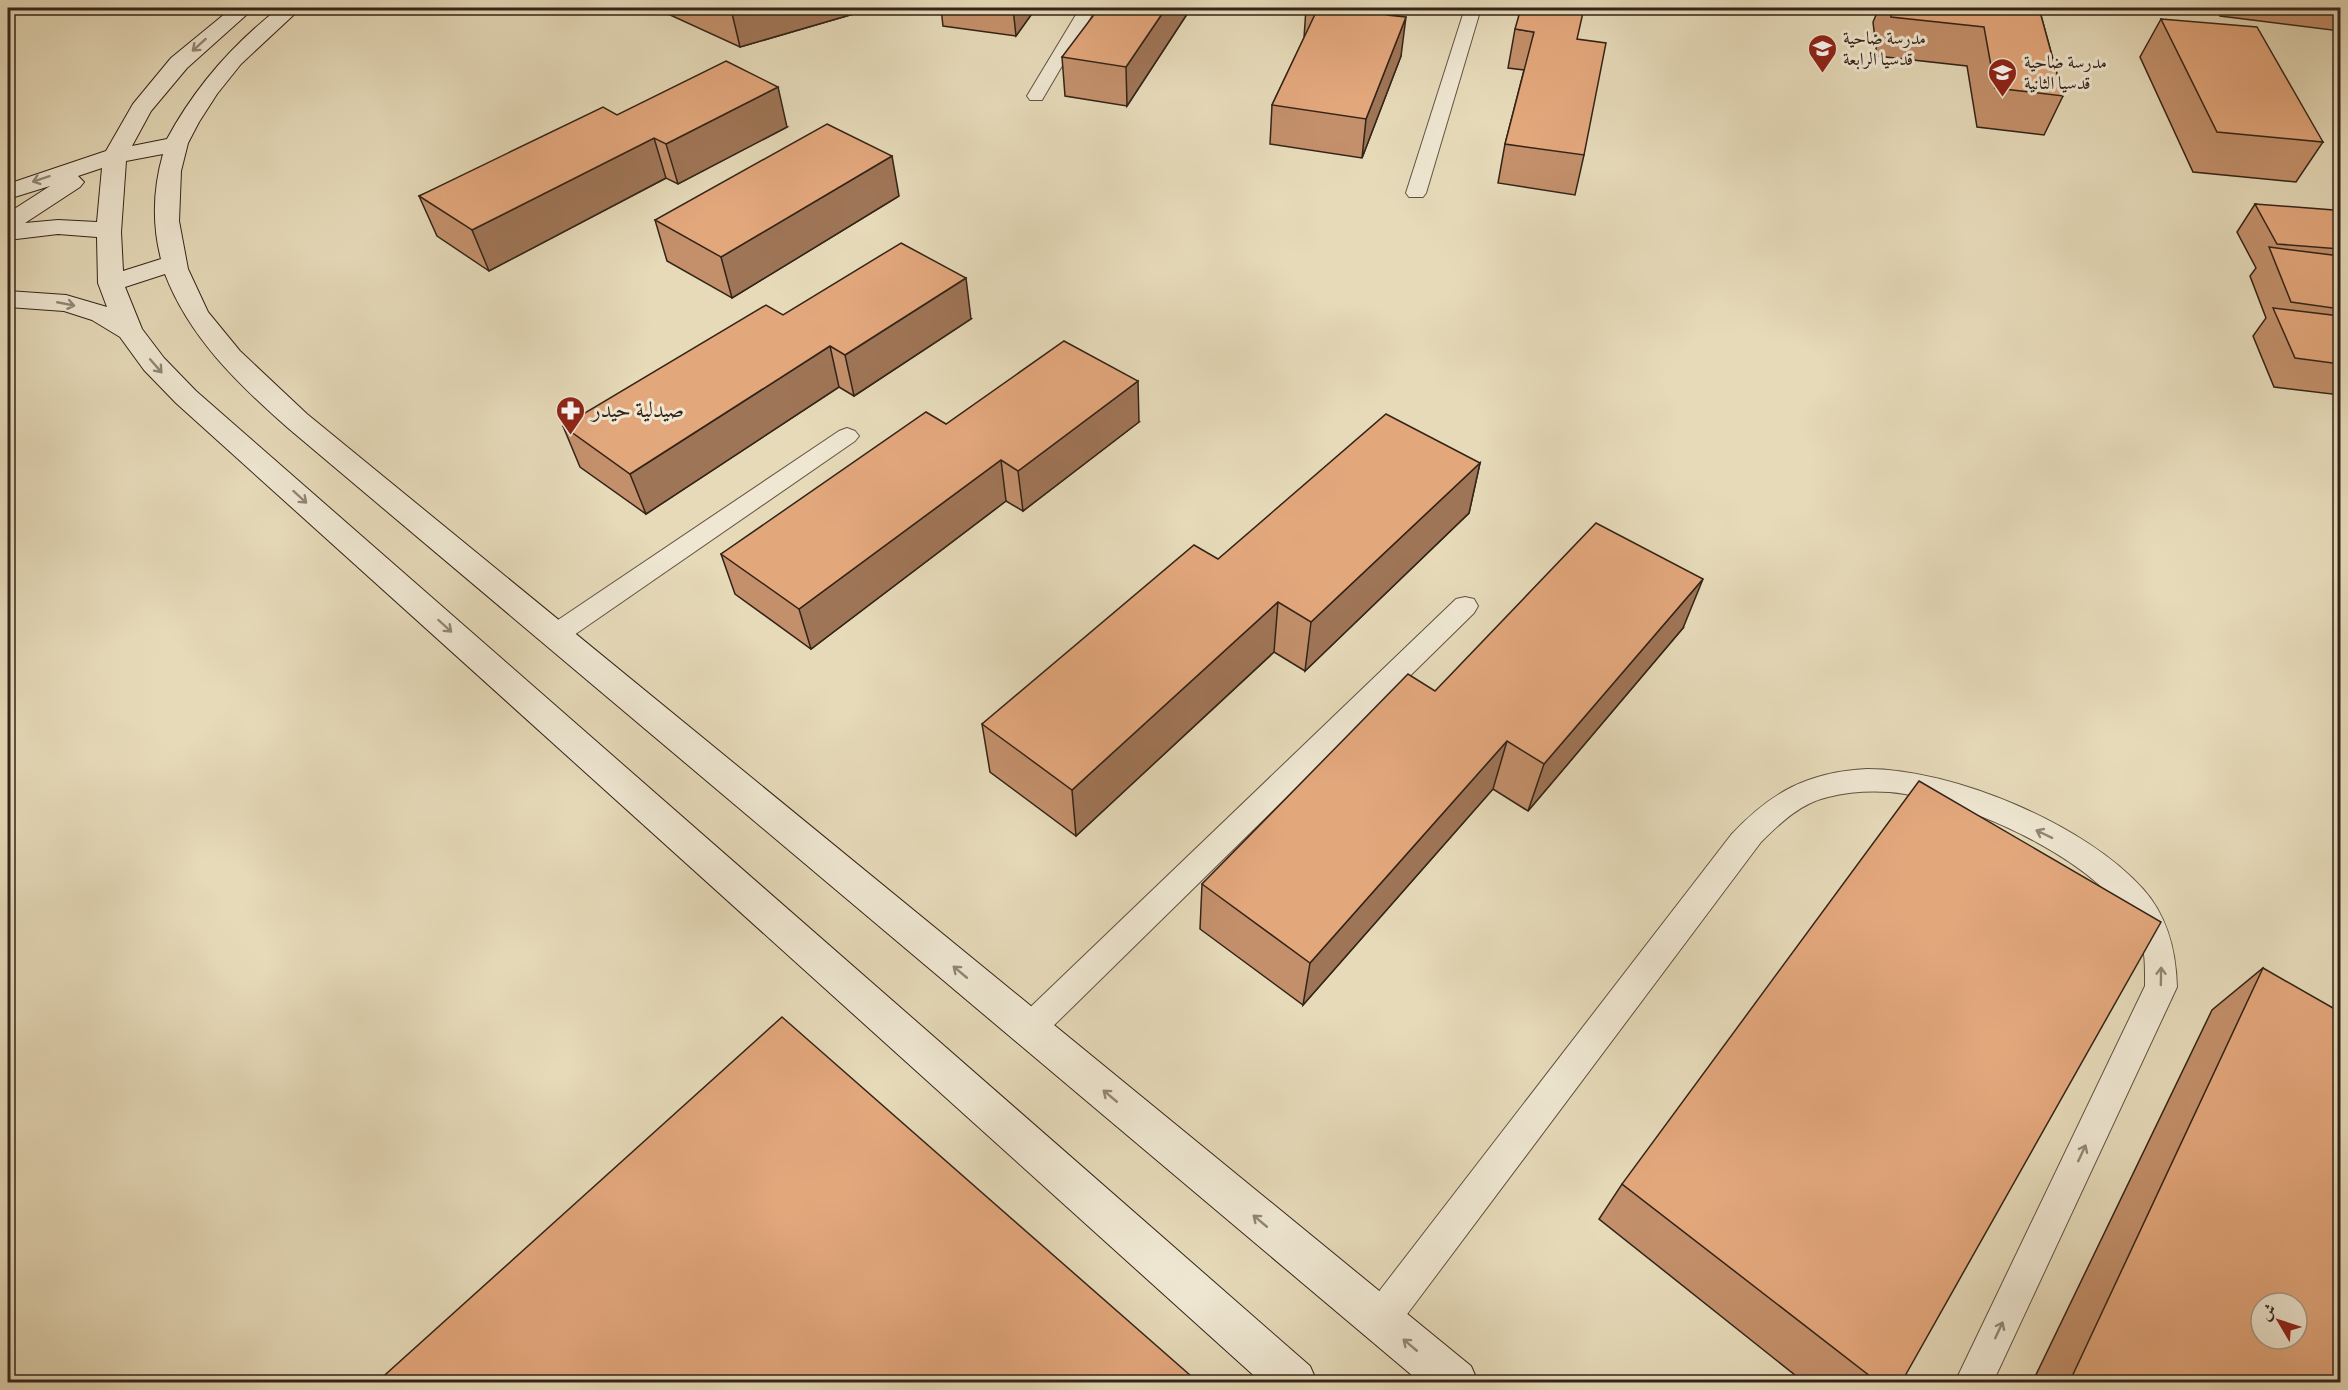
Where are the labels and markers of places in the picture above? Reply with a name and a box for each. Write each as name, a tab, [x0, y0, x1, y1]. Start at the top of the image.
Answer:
place label: مدرسة ضاحية قدسيا الرابعة	[1843, 27, 1926, 71]
school or university icon: مدرسة ضاحية قدسيا الرابعة	[1806, 32, 1838, 74]
place label: مدرسة ضاحية قدسيا الثانية	[2024, 51, 2107, 95]
school or university icon: مدرسة ضاحية قدسيا الثانية	[1987, 56, 2019, 98]
pharmacy icon: صيدلية حيدر	[555, 394, 587, 436]
place label: صيدلية حيدر	[590, 397, 684, 424]

